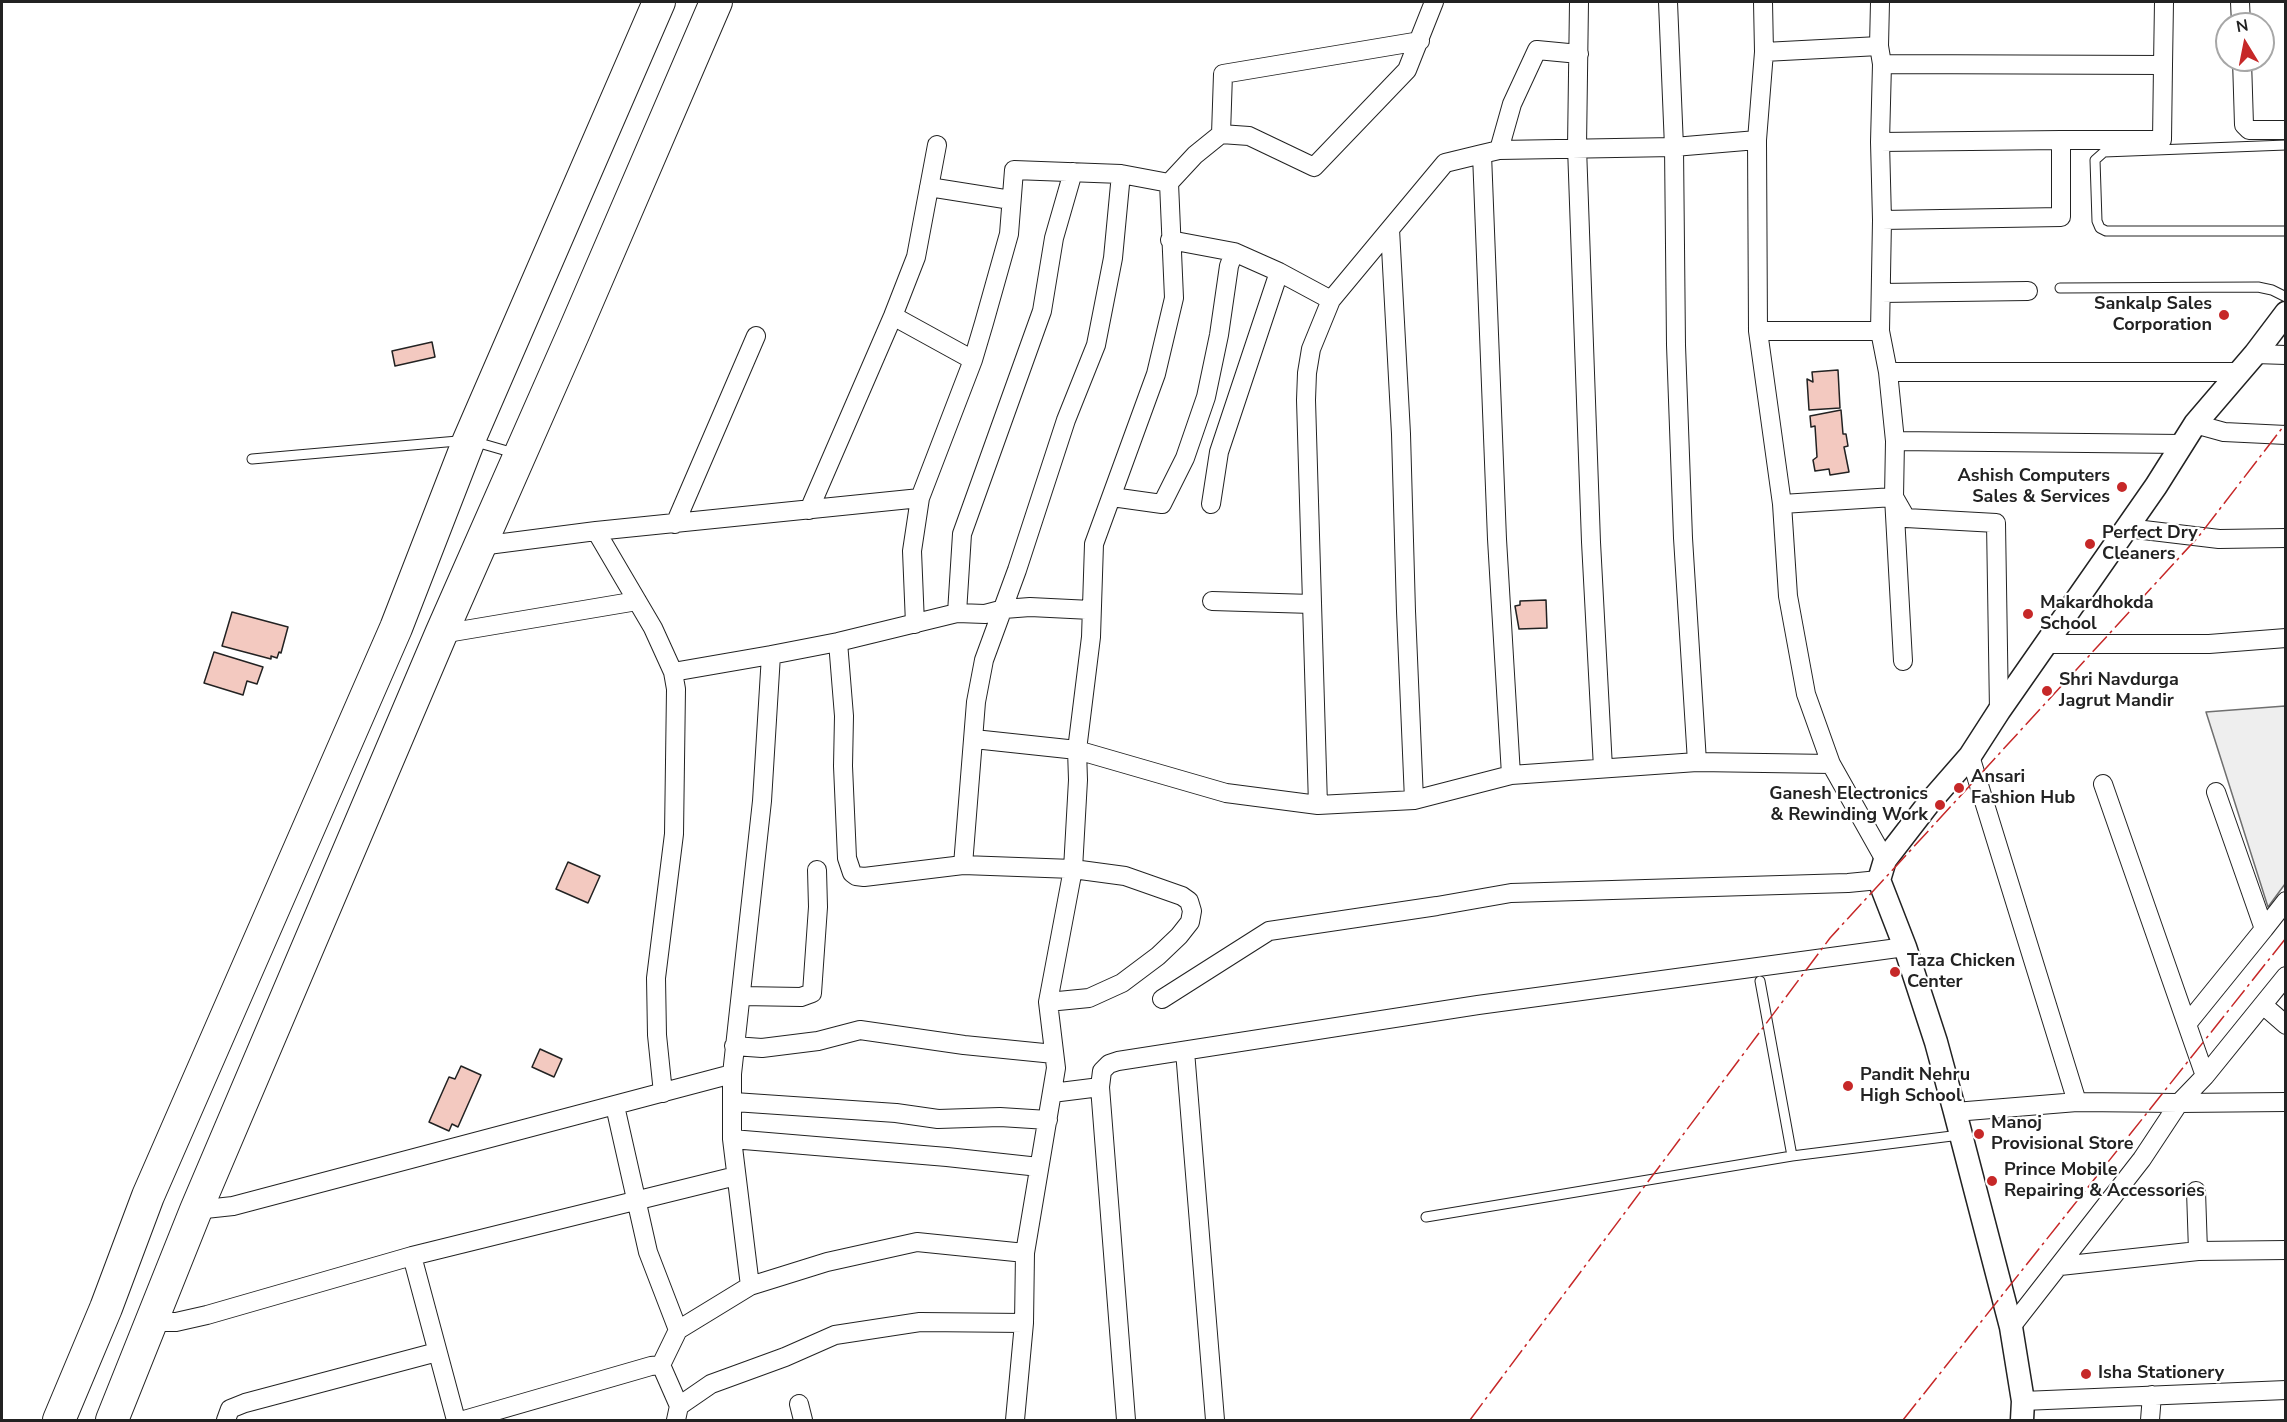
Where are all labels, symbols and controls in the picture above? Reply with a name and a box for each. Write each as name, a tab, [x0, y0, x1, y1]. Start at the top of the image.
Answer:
north arrow	[2215, 12, 2275, 72]
text: N	[2234, 14, 2250, 38]
place label: Sankalp Sales Corporation	[2094, 294, 2212, 336]
marker: Sankalp Sales Corporation	[2217, 308, 2231, 322]
place label: Ashish Computers Sales & Services	[1957, 466, 2110, 508]
marker: Ashish Computers Sales & Services	[2115, 480, 2129, 494]
place label: Perfect Dry Cleaners	[2102, 523, 2198, 566]
marker: Perfect Dry Cleaners	[2083, 537, 2097, 551]
place label: Makardhokda School	[2040, 593, 2154, 636]
marker: Makardhokda School	[2021, 607, 2035, 621]
place label: Shri Navdurga Jagrut Mandir	[2059, 670, 2179, 712]
marker: Shri Navdurga Jagrut Mandir	[2040, 684, 2054, 698]
place label: Ansari Fashion Hub	[1971, 767, 2075, 810]
marker: Ansari Fashion Hub	[1952, 781, 1966, 795]
place label: Ganesh Electronics & Rewinding Work	[1769, 784, 1928, 826]
marker: Ganesh Electronics & Rewinding Work	[1933, 798, 1947, 812]
place label: Taza Chicken Center	[1907, 951, 2015, 994]
marker: Taza Chicken Center	[1888, 965, 1902, 979]
place label: Pandit Nehru High School	[1860, 1065, 1970, 1108]
marker: Pandit Nehru High School	[1841, 1079, 1855, 1093]
place label: Manoj Provisional Store	[1991, 1113, 2134, 1156]
marker: Manoj Provisional Store	[1972, 1127, 1986, 1141]
place label: Prince Mobile Repairing & Accessories	[2004, 1160, 2205, 1202]
marker: Prince Mobile Repairing & Accessories	[1985, 1174, 1999, 1188]
place label: Isha Stationery	[2098, 1363, 2224, 1385]
marker: Isha Stationery	[2079, 1367, 2093, 1381]

